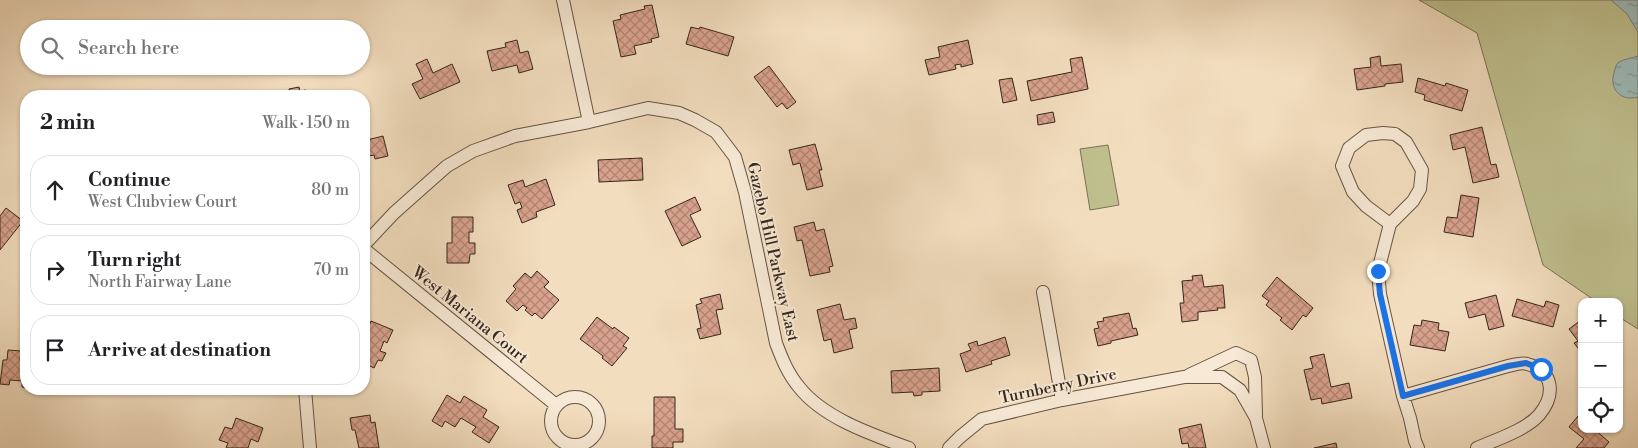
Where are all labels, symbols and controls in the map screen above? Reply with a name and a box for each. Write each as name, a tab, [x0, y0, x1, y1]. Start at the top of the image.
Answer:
search box	[20, 20, 370, 75]
icon: search	[38, 34, 66, 62]
text: Search here	[78, 36, 179, 60]
text: 2 min	[40, 110, 95, 136]
text: Walk · 150 m	[262, 113, 350, 133]
street label: Gazebo Hill Parkway East	[743, 160, 803, 344]
text: Continue	[88, 168, 171, 192]
icon: ahead	[41, 176, 69, 204]
text: 80 m	[311, 180, 349, 200]
text: West Clubview Court	[88, 192, 237, 212]
text: Turn right	[88, 248, 181, 272]
icon: right	[41, 256, 69, 284]
text: 70 m	[313, 260, 349, 280]
route end	[1367, 260, 1390, 283]
street label: West Mariana Court	[407, 261, 532, 368]
text: North Fairway Lane	[88, 272, 232, 292]
map controls	[1578, 298, 1623, 433]
button: +	[1578, 298, 1623, 343]
icon: arrive	[41, 336, 69, 364]
text: Arrive at destination	[88, 338, 271, 362]
button: −	[1578, 343, 1623, 388]
route start	[1530, 358, 1553, 381]
street label: Turnberry Drive	[997, 364, 1119, 408]
button: locate	[1578, 388, 1623, 433]

